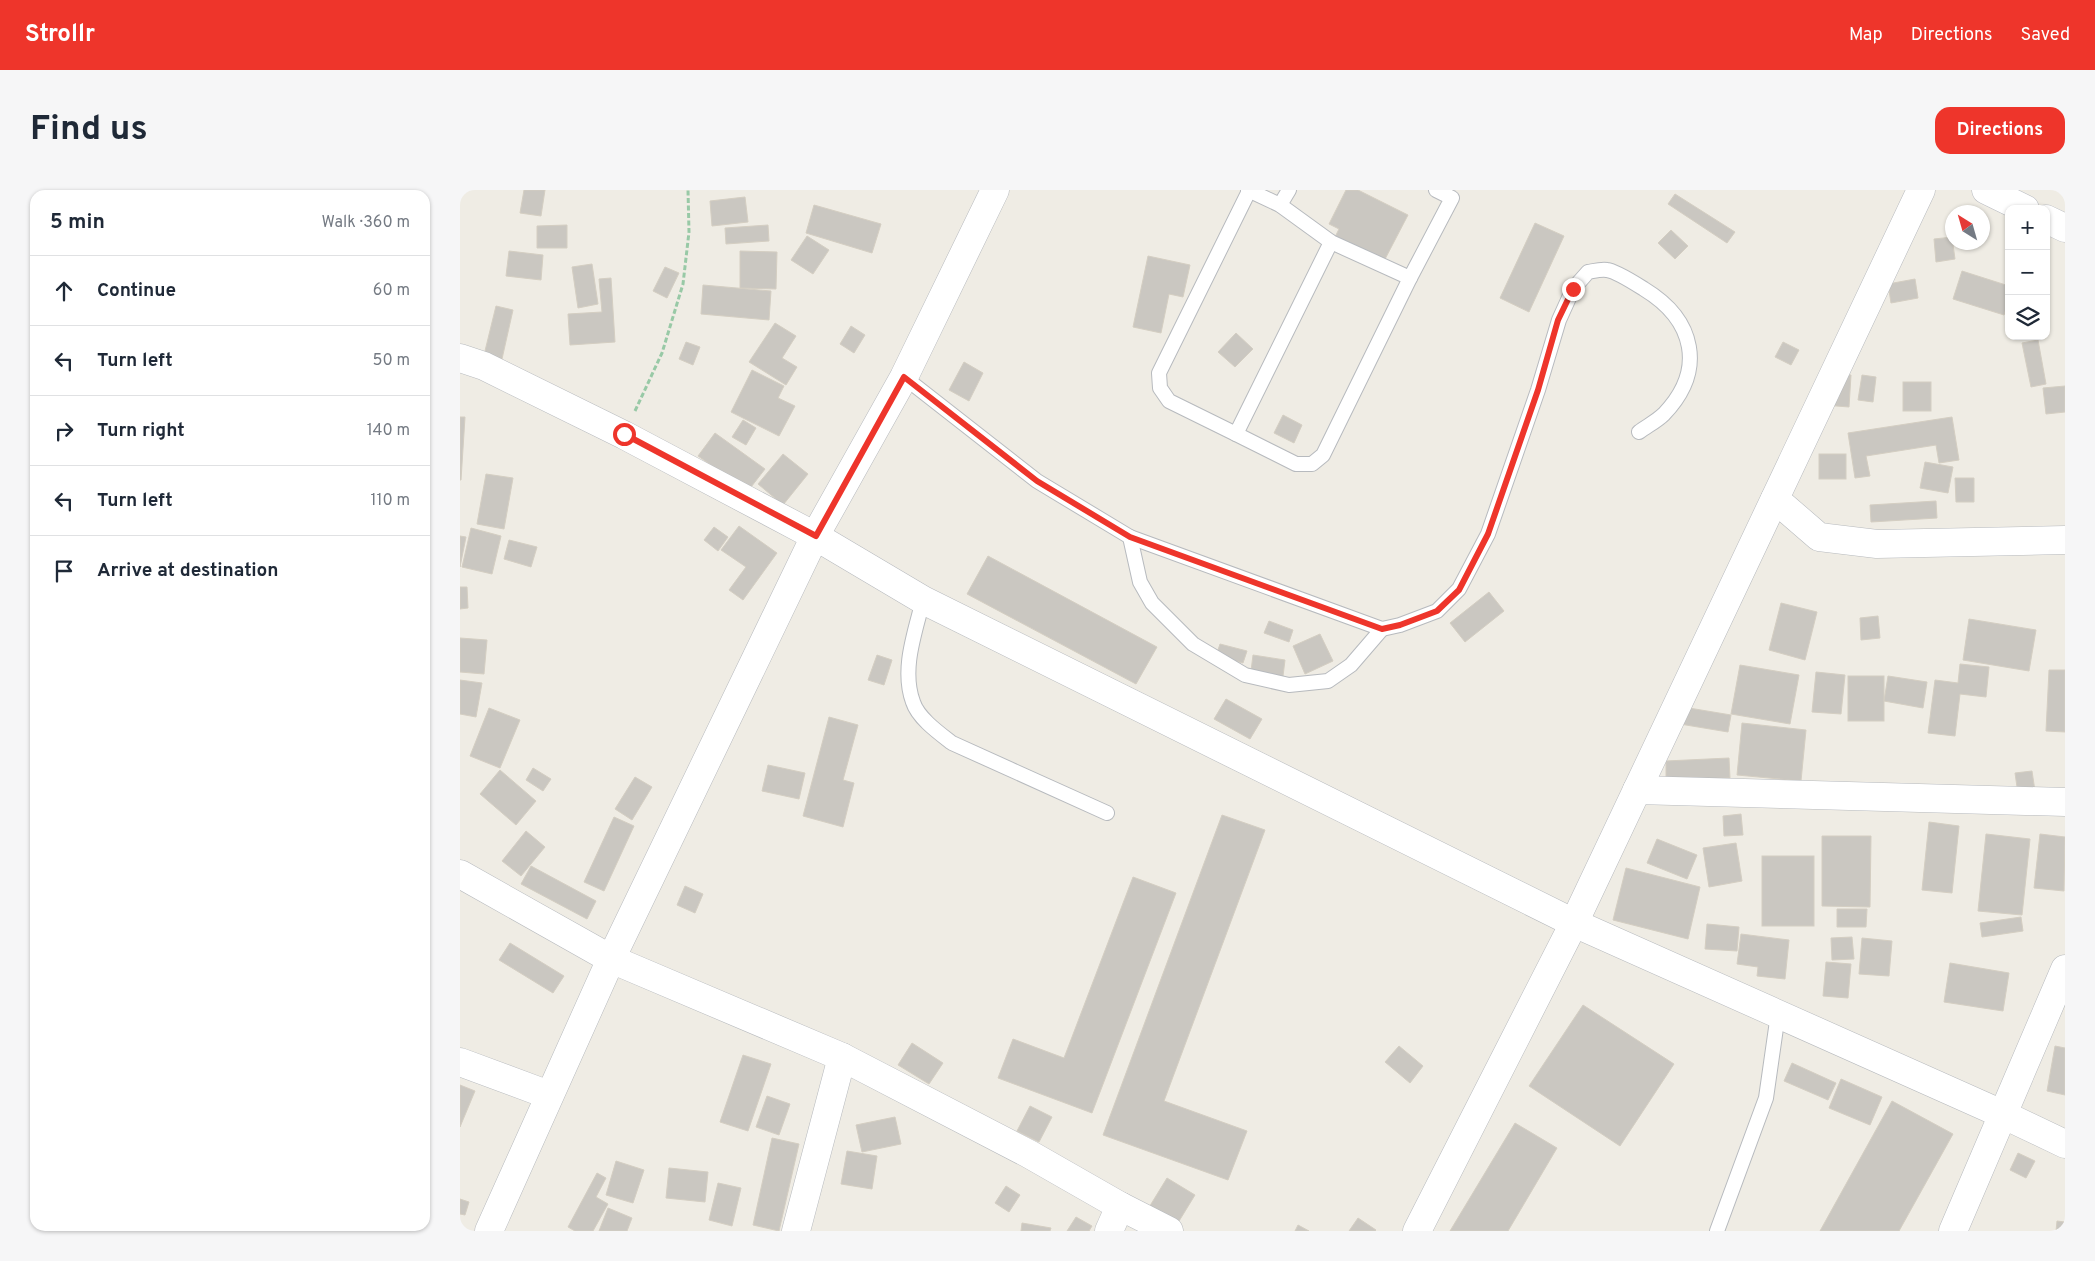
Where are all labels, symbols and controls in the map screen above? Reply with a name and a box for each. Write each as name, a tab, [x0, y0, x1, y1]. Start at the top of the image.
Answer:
text: Strollr	[25, 20, 95, 50]
text: Map	[1849, 24, 1883, 47]
text: Directions	[1911, 24, 1993, 47]
text: Saved	[2021, 24, 2070, 47]
button: Directions	[1935, 107, 2065, 154]
text: Find us	[30, 108, 148, 152]
north arrow	[1945, 205, 1990, 250]
map controls	[2005, 205, 2050, 340]
button: +	[2005, 205, 2050, 250]
text: 5 min	[50, 209, 105, 236]
text: Walk · 360 m	[322, 213, 410, 233]
button: −	[2005, 250, 2050, 295]
icon: ahead	[50, 277, 78, 305]
route end	[1562, 278, 1585, 301]
text: Continue	[97, 279, 176, 303]
text: 60 m	[373, 281, 410, 301]
button: layers	[2005, 295, 2050, 340]
icon: left	[50, 347, 78, 375]
text: Turn left	[97, 349, 173, 373]
text: 50 m	[373, 351, 410, 371]
icon: right	[50, 417, 78, 445]
text: Turn right	[97, 419, 185, 443]
text: 140 m	[367, 421, 410, 441]
route start	[613, 423, 636, 446]
icon: left	[50, 487, 78, 515]
text: Turn left	[97, 489, 173, 513]
text: 110 m	[370, 491, 410, 511]
icon: arrive	[50, 557, 78, 585]
text: Arrive at destination	[97, 559, 278, 583]

